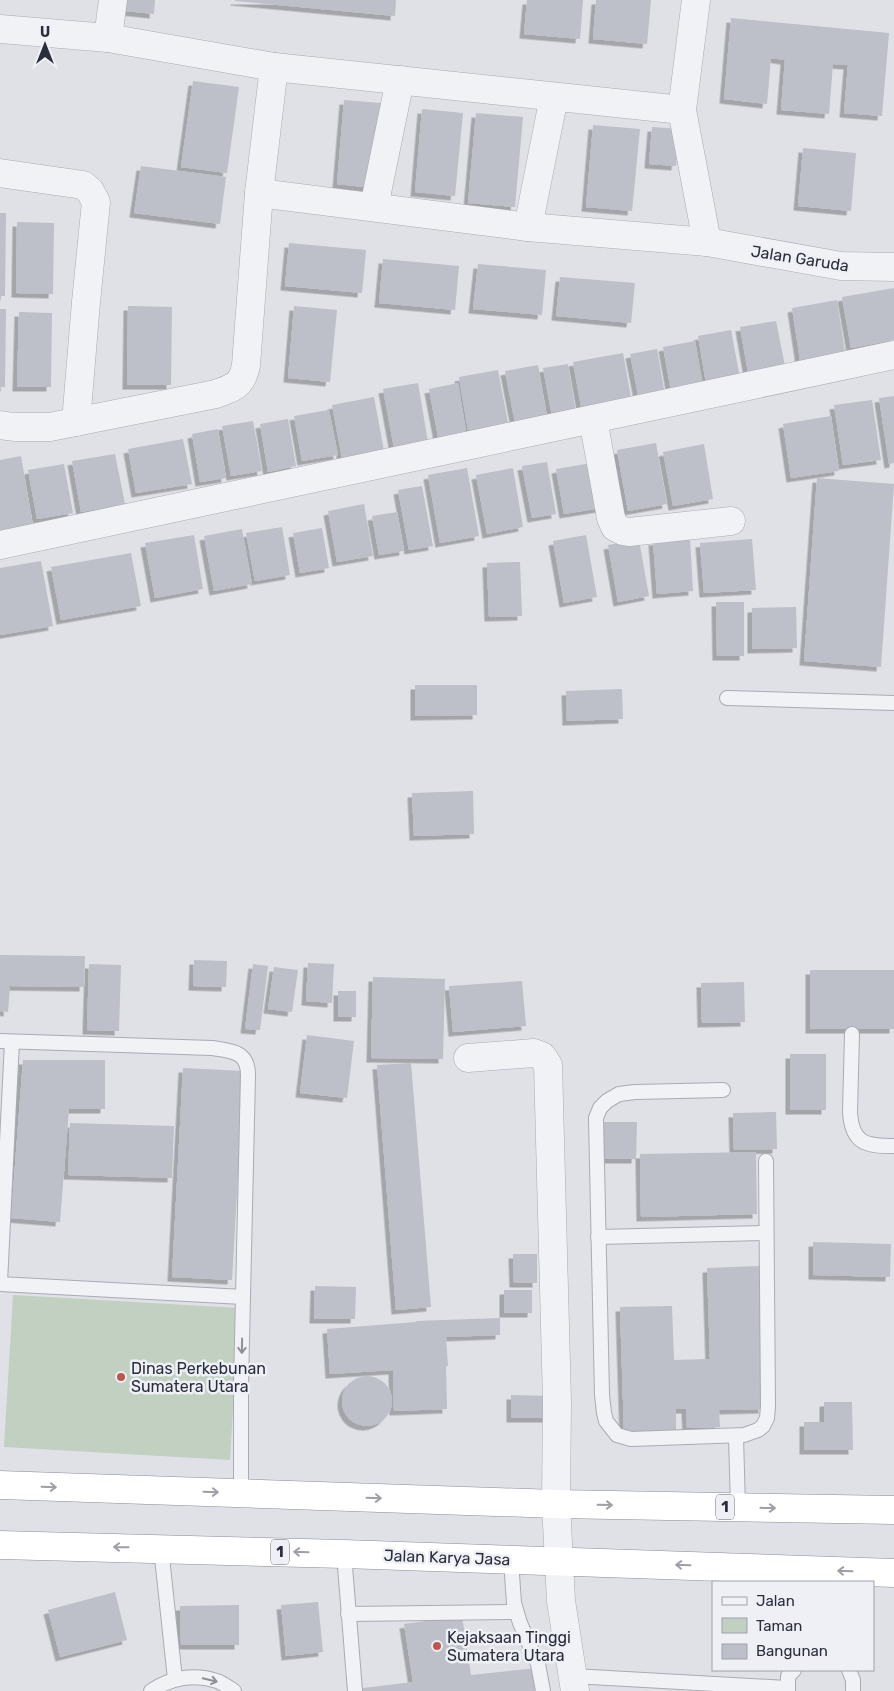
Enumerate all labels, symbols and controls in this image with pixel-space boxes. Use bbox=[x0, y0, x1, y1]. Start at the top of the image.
north arrow bbox=[20, 20, 70, 70]
text: U bbox=[40, 24, 50, 41]
street label: Jalan Garuda bbox=[750, 241, 850, 276]
one-way arrow bbox=[237, 1337, 247, 1353]
place label: Dinas Perkebunan Sumatera Utara bbox=[131, 1359, 266, 1396]
marker: Dinas Perkebunan Sumatera Utara bbox=[115, 1371, 127, 1383]
one-way arrow bbox=[40, 1482, 56, 1492]
one-way arrow bbox=[203, 1488, 219, 1497]
one-way arrow bbox=[365, 1493, 381, 1502]
road number: 1 bbox=[716, 1494, 734, 1520]
one-way arrow bbox=[596, 1500, 613, 1510]
one-way arrow bbox=[759, 1503, 775, 1513]
road number: 1 bbox=[271, 1540, 289, 1564]
one-way arrow bbox=[114, 1543, 130, 1552]
street label: Jalan Karya Jasa bbox=[383, 1546, 511, 1569]
one-way arrow bbox=[294, 1548, 310, 1557]
one-way arrow bbox=[675, 1561, 691, 1570]
one-way arrow bbox=[838, 1566, 854, 1576]
legend bbox=[712, 1581, 874, 1671]
text: Jalan bbox=[756, 1592, 795, 1610]
text: Taman bbox=[756, 1617, 802, 1635]
place label: Kejaksaan Tinggi Sumatera Utara bbox=[447, 1628, 571, 1665]
marker: Kejaksaan Tinggi Sumatera Utara bbox=[431, 1640, 443, 1652]
text: Bangunan bbox=[756, 1642, 828, 1660]
one-way arrow bbox=[201, 1676, 217, 1685]

